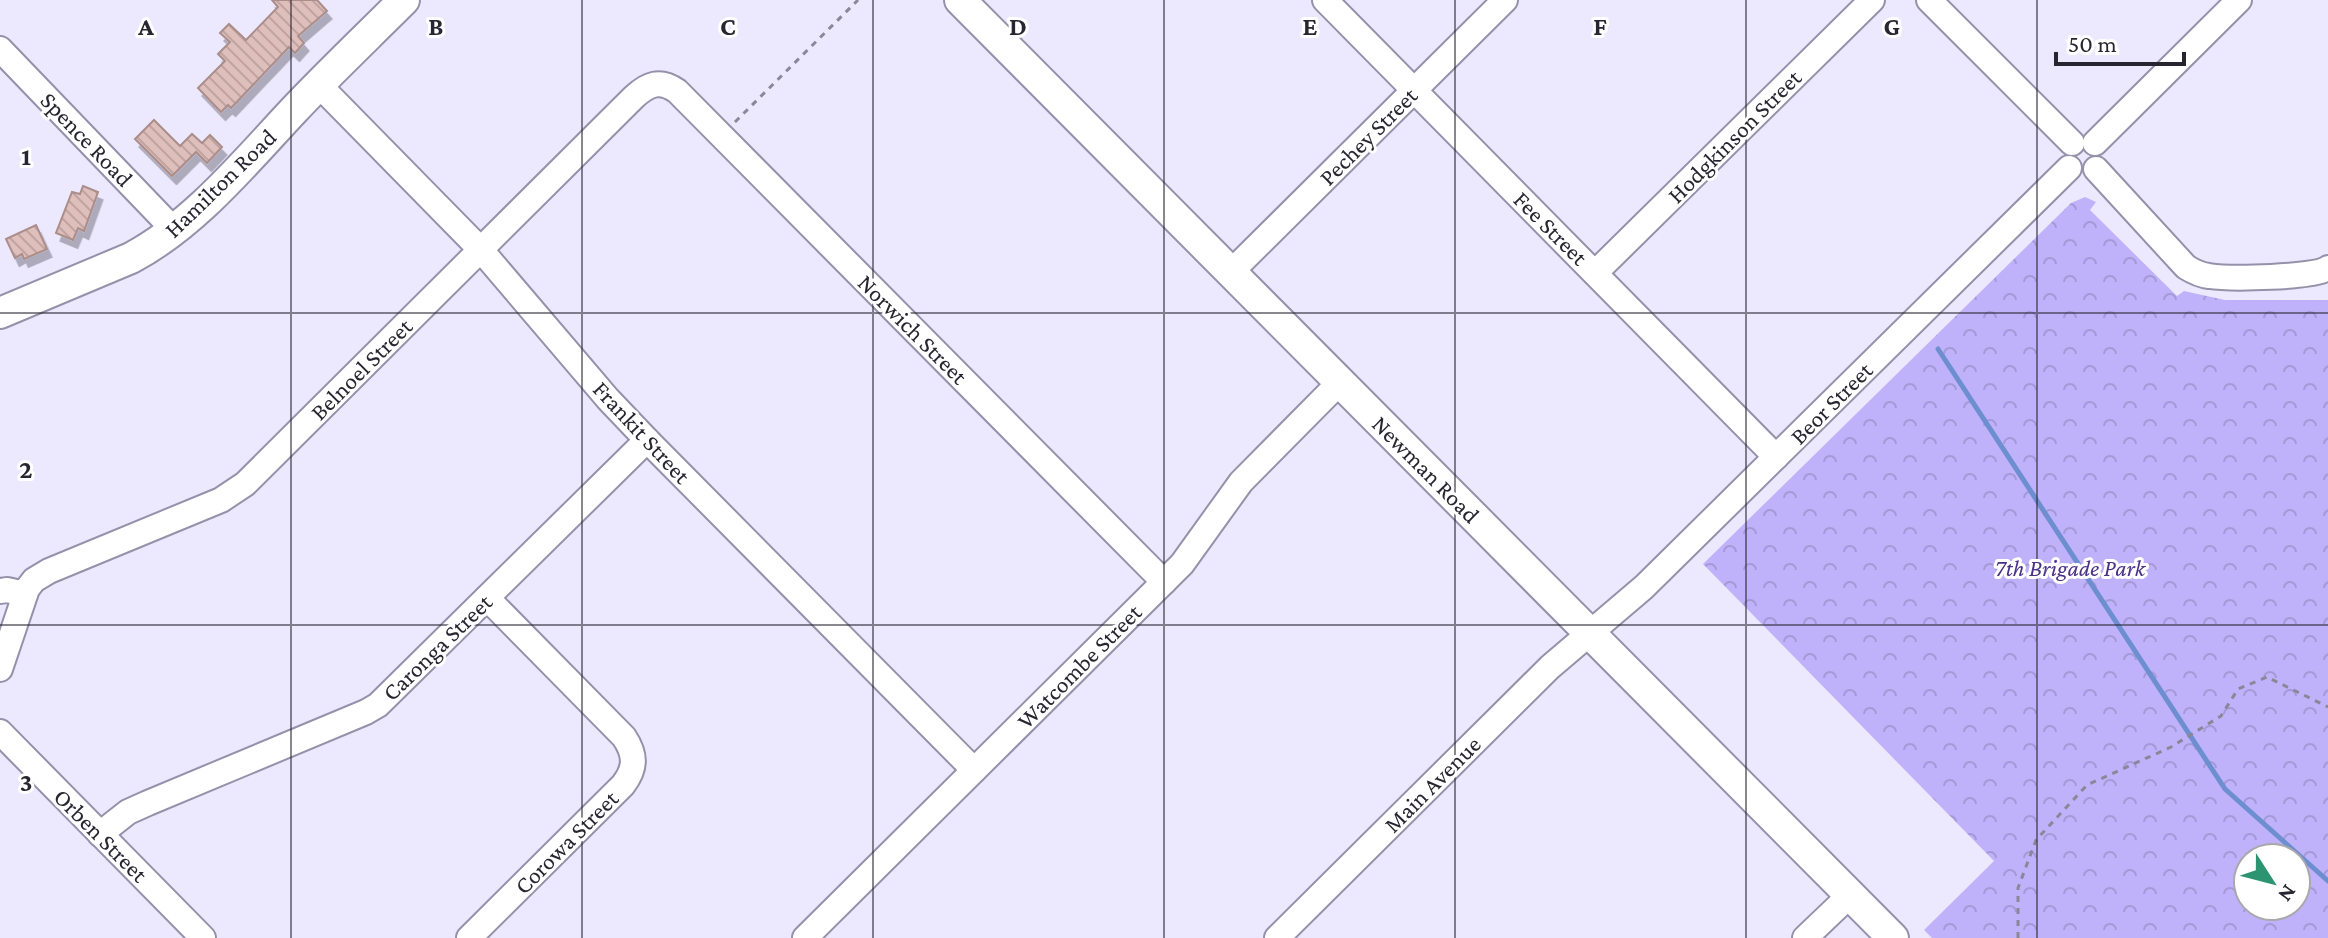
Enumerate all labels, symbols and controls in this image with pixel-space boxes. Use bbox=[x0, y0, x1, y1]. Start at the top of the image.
text: A bbox=[137, 12, 154, 41]
text: B bbox=[428, 12, 444, 41]
text: C bbox=[720, 12, 736, 41]
text: D bbox=[1009, 12, 1027, 41]
text: E bbox=[1303, 12, 1318, 41]
text: F bbox=[1593, 12, 1607, 41]
text: G bbox=[1884, 12, 1900, 41]
scale bar bbox=[2056, 16, 2184, 66]
text: 50 m bbox=[2068, 30, 2117, 57]
street label: Hodgkinson Street bbox=[1662, 63, 1807, 208]
street label: Pechey Street bbox=[1313, 81, 1423, 191]
street label: Spence Road bbox=[35, 86, 139, 192]
street label: Hamilton Road bbox=[159, 123, 282, 243]
text: 1 bbox=[21, 142, 31, 171]
street label: Fee Street bbox=[1509, 186, 1594, 271]
street label: Norwich Street bbox=[853, 269, 974, 390]
street label: Belnoel Street bbox=[305, 312, 418, 425]
street label: Beor Street bbox=[1784, 356, 1878, 450]
street label: Frankit Street bbox=[588, 375, 697, 490]
street label: Newman Road bbox=[1367, 410, 1485, 528]
text: 2 bbox=[19, 455, 33, 484]
park label: 7th Brigade Park bbox=[1995, 554, 2147, 581]
street label: Caronga Street bbox=[377, 587, 498, 706]
street label: Watcombe Street bbox=[1011, 598, 1147, 734]
street label: Main Avenue bbox=[1378, 730, 1486, 838]
text: 3 bbox=[20, 768, 32, 797]
street label: Orben Street bbox=[49, 783, 154, 888]
street label: Corowa Street bbox=[509, 784, 624, 899]
north arrow bbox=[2232, 842, 2312, 922]
text: N bbox=[2273, 880, 2302, 907]

